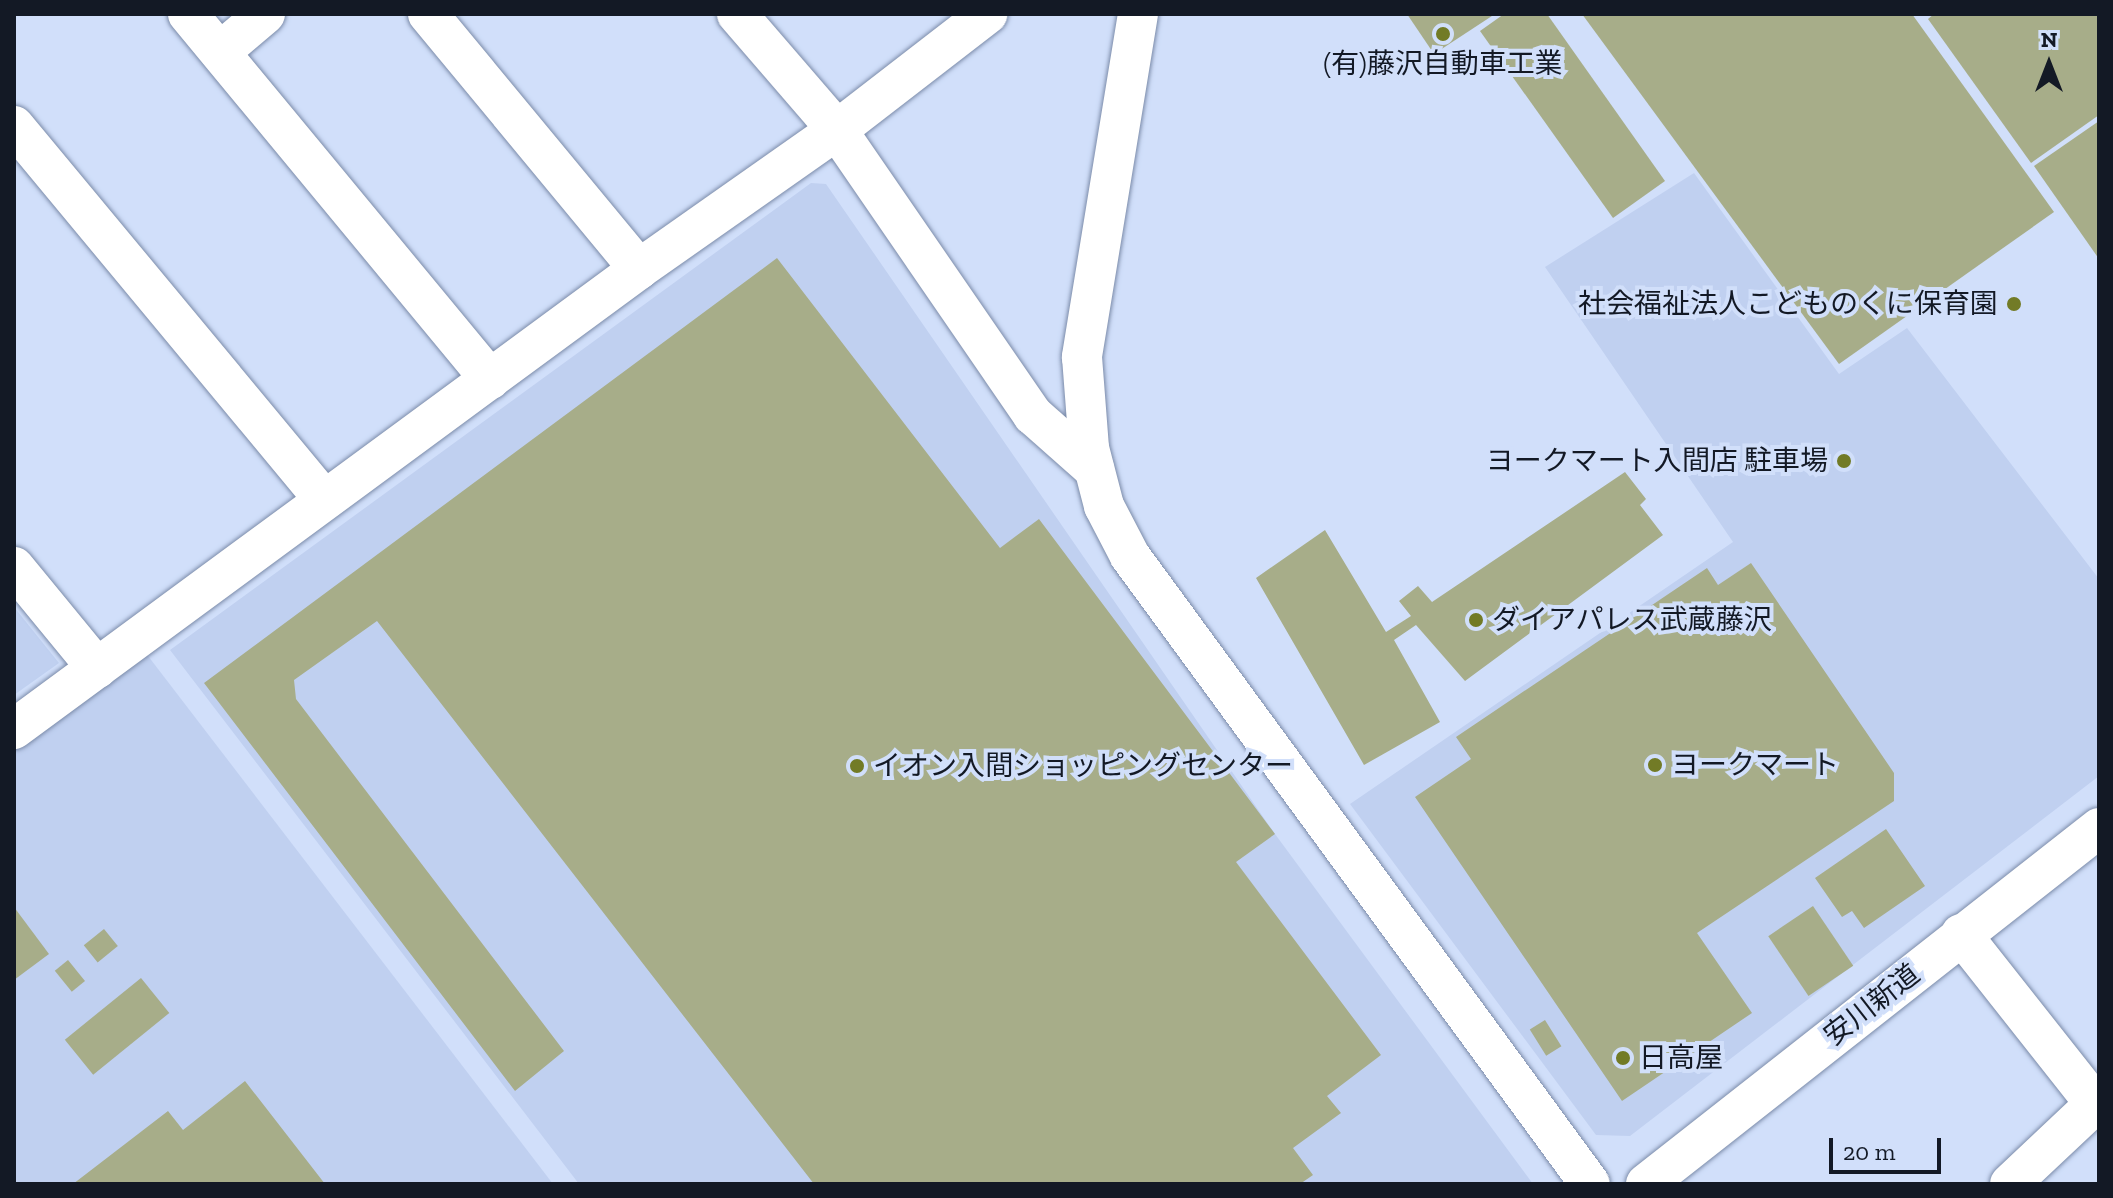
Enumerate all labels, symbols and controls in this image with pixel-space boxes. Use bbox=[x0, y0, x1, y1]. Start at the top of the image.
north arrow bbox=[2009, 24, 2089, 104]
marker: (有)藤沢自動車工業 bbox=[1434, 25, 1452, 43]
text: N bbox=[2041, 26, 2057, 53]
place label: (有)藤沢自動車工業 bbox=[1323, 47, 1563, 81]
place label: 社会福祉法人こどものくに保育園 bbox=[1578, 287, 1998, 321]
marker: 社会福祉法人こどものくに保育園 bbox=[2005, 295, 2023, 313]
place label: ヨークマート入間店 駐車場 bbox=[1486, 444, 1828, 478]
marker: ヨークマート入間店 駐車場 bbox=[1835, 452, 1853, 470]
place label: ダイアパレス武蔵藤沢 bbox=[1492, 603, 1772, 637]
marker: ダイアパレス武蔵藤沢 bbox=[1467, 611, 1485, 629]
place label: ヨークマート bbox=[1671, 748, 1839, 782]
place label: イオン入間ショッピングセンター bbox=[873, 749, 1293, 783]
marker: ヨークマート bbox=[1646, 756, 1664, 774]
marker: イオン入間ショッピングセンター bbox=[848, 757, 866, 775]
street label: 安川新道 bbox=[1818, 957, 1926, 1053]
place label: 日高屋 bbox=[1639, 1041, 1723, 1075]
marker: 日高屋 bbox=[1614, 1049, 1632, 1067]
scale bar bbox=[1833, 1122, 1945, 1172]
text: 20 m bbox=[1843, 1137, 1895, 1166]

